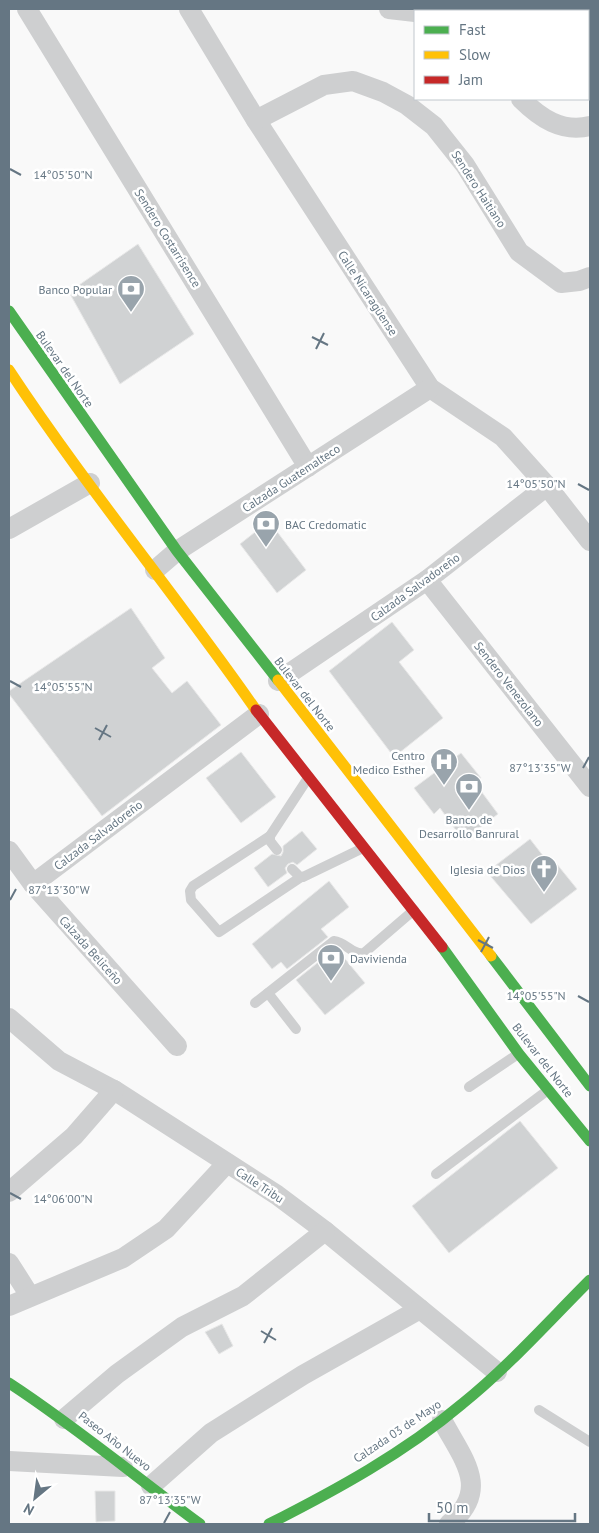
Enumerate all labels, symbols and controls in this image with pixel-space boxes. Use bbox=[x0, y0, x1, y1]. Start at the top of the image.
legend bbox=[414, 10, 589, 100]
text: Fast bbox=[459, 20, 486, 39]
text: Slow bbox=[459, 45, 490, 64]
text: Jam bbox=[458, 70, 483, 89]
street label: Sendero Haitiano bbox=[449, 148, 509, 230]
text: 14°05'50"N bbox=[33, 167, 93, 182]
street label: Sendero Costarrisence bbox=[132, 186, 204, 290]
street label: Calle Nicaragüense bbox=[335, 248, 401, 338]
bank icon: Banco Popular bbox=[116, 274, 146, 313]
place label: Banco Popular bbox=[38, 282, 112, 297]
street label: Bulevar del Norte bbox=[33, 328, 97, 410]
street label: Calzada Guatemalteco bbox=[239, 441, 343, 515]
text: 14°05'50"N bbox=[506, 476, 566, 491]
bank icon: BAC Credomatic bbox=[251, 509, 281, 548]
place label: BAC Credomatic bbox=[285, 517, 367, 532]
street label: Calzada Salvadoreño bbox=[367, 550, 463, 624]
street label: Sendero Venezolano bbox=[471, 639, 547, 729]
street label: Bulevar del Norte bbox=[271, 654, 339, 734]
text: 14°05'55"N bbox=[33, 679, 93, 694]
hospital icon: Centro Medico Esther bbox=[429, 747, 459, 786]
place label: Centro Medico Esther bbox=[353, 748, 425, 777]
text: 87°13'35"W bbox=[509, 760, 571, 775]
bank icon: Banco de Desarrollo Banrural bbox=[454, 772, 484, 811]
street label: Calzada Salvadoreño bbox=[51, 797, 145, 873]
place label: Banco de Desarrollo Banrural bbox=[419, 812, 519, 841]
church icon: Iglesia de Dios bbox=[529, 854, 559, 893]
place label: Iglesia de Dios bbox=[450, 862, 525, 877]
text: 87°13'30"W bbox=[28, 882, 90, 897]
street label: Calzada Beliceño bbox=[56, 913, 126, 987]
bank icon: Davivienda bbox=[316, 943, 346, 982]
place label: Davivienda bbox=[350, 951, 407, 966]
text: 14°05'55"N bbox=[506, 988, 566, 1003]
street label: Bulevar del Norte bbox=[509, 1020, 577, 1100]
street label: Calle Tribu bbox=[233, 1164, 287, 1206]
text: 14°06'00"N bbox=[33, 1191, 93, 1206]
street label: Calzada 03 de Mayo bbox=[350, 1396, 444, 1466]
street label: Paseo Año Nuevo bbox=[76, 1408, 154, 1474]
north arrow bbox=[10, 1473, 60, 1523]
scale bar bbox=[429, 1490, 575, 1522]
text: 87°13'35"W bbox=[139, 1492, 201, 1507]
text: 50 m bbox=[436, 1498, 469, 1517]
text: N bbox=[20, 1499, 37, 1519]

